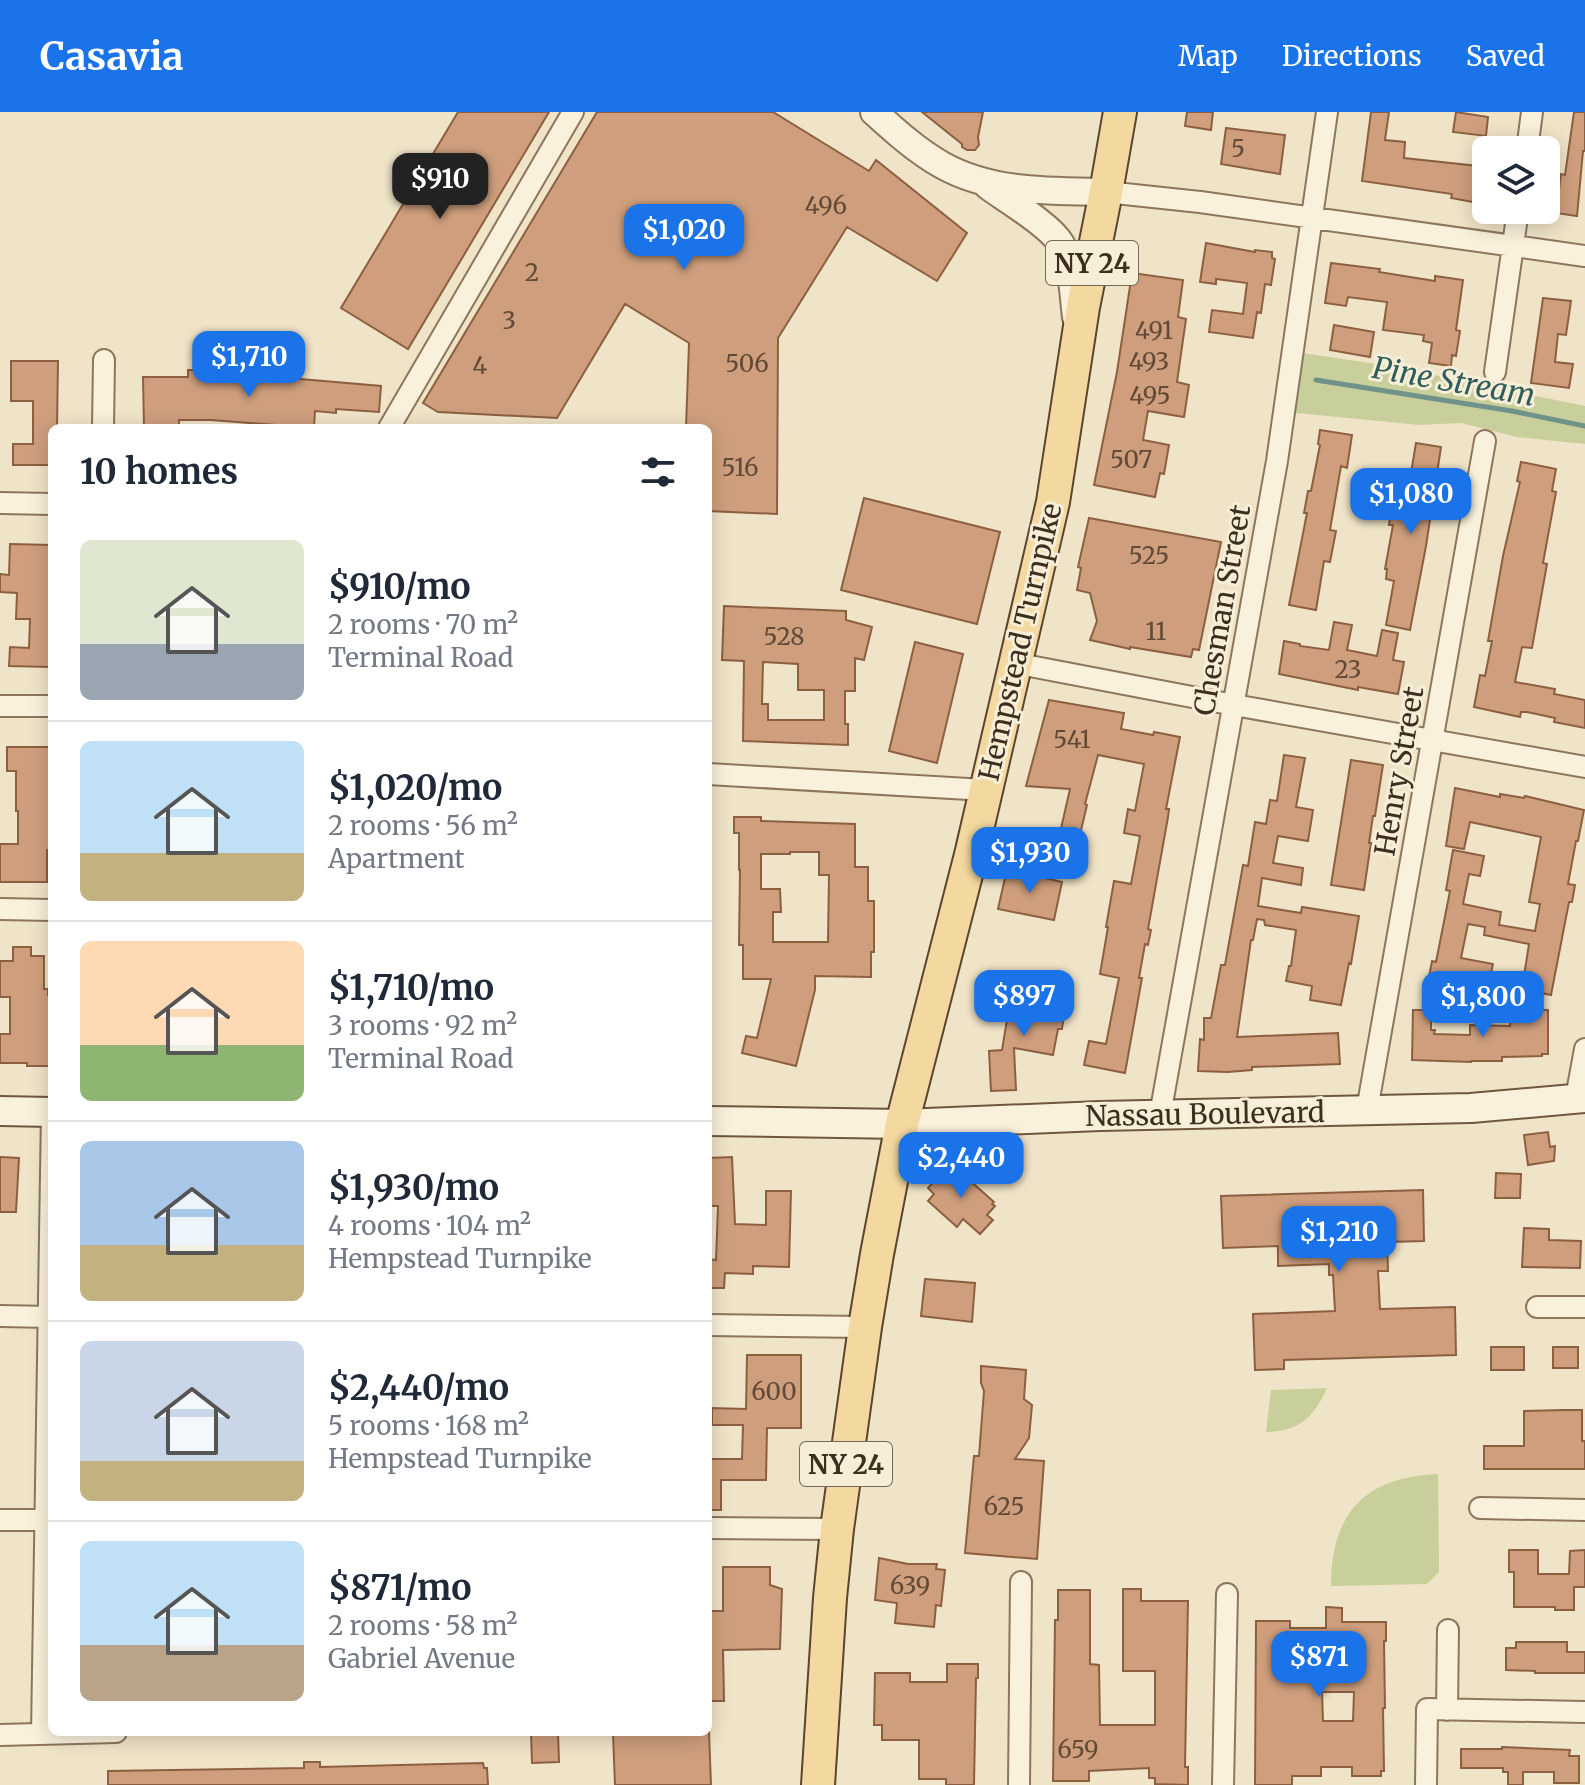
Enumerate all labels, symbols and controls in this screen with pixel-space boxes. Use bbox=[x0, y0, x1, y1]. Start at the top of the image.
text: Casavia bbox=[40, 33, 184, 80]
text: Map bbox=[1178, 38, 1238, 74]
text: Directions bbox=[1282, 38, 1422, 74]
text: Saved bbox=[1466, 38, 1545, 74]
house number: 5 bbox=[1231, 133, 1245, 164]
map controls bbox=[1472, 136, 1560, 224]
button: layers bbox=[1472, 136, 1560, 224]
pin: $910 bbox=[393, 153, 487, 221]
text: $910 bbox=[410, 162, 470, 195]
house number: 496 bbox=[805, 190, 847, 221]
pin: $1,020 bbox=[619, 204, 749, 272]
text: $1,020 bbox=[642, 213, 726, 246]
road number: NY 24 bbox=[1046, 241, 1138, 285]
house number: 2 bbox=[525, 257, 539, 288]
house number: 3 bbox=[502, 305, 516, 336]
house number: 491 bbox=[1135, 315, 1173, 346]
pin: $1,710 bbox=[184, 331, 314, 399]
text: $1,710 bbox=[210, 340, 288, 373]
house number: 493 bbox=[1129, 346, 1169, 377]
house number: 506 bbox=[725, 348, 769, 379]
water label: Pine Stream bbox=[1370, 348, 1538, 414]
house number: 4 bbox=[473, 350, 488, 381]
house number: 495 bbox=[1129, 380, 1171, 411]
house number: 507 bbox=[1110, 444, 1152, 475]
icon: filters bbox=[636, 450, 680, 494]
text: 10 homes bbox=[80, 451, 238, 493]
house number: 516 bbox=[721, 452, 759, 483]
pin: $1,080 bbox=[1346, 468, 1476, 536]
text: $1,080 bbox=[1368, 477, 1454, 510]
street label: Hempstead Turnpike bbox=[971, 500, 1069, 784]
street label: Chesman Street bbox=[1186, 502, 1258, 718]
house number: 525 bbox=[1129, 540, 1169, 571]
text: $910/mo bbox=[328, 566, 471, 608]
icon: home bbox=[144, 572, 240, 668]
text: 2 rooms · 70 m² bbox=[328, 608, 518, 641]
house number: 11 bbox=[1146, 616, 1167, 647]
house number: 528 bbox=[763, 621, 805, 652]
text: Terminal Road bbox=[328, 641, 513, 674]
house number: 23 bbox=[1334, 654, 1362, 685]
street label: Henry Street bbox=[1366, 684, 1432, 858]
house number: 541 bbox=[1053, 724, 1091, 755]
text: $1,020/mo bbox=[328, 767, 502, 809]
icon: home bbox=[144, 773, 240, 869]
text: 2 rooms · 56 m² bbox=[328, 809, 518, 842]
pin: $1,930 bbox=[965, 827, 1095, 895]
text: $1,930 bbox=[989, 836, 1071, 869]
text: Apartment bbox=[328, 842, 465, 875]
text: $1,710/mo bbox=[328, 967, 494, 1009]
pin: $897 bbox=[977, 970, 1071, 1038]
pin: $1,800 bbox=[1418, 971, 1548, 1039]
icon: home bbox=[144, 973, 240, 1069]
text: $897 bbox=[992, 979, 1056, 1012]
text: $1,800 bbox=[1440, 980, 1526, 1013]
text: 3 rooms · 92 m² bbox=[328, 1009, 517, 1042]
text: Terminal Road bbox=[328, 1042, 513, 1075]
street label: Nassau Boulevard bbox=[1085, 1094, 1325, 1134]
pin: $2,440 bbox=[896, 1132, 1026, 1200]
text: $2,440 bbox=[917, 1141, 1005, 1174]
text: $1,930/mo bbox=[328, 1167, 499, 1209]
icon: home bbox=[144, 1173, 240, 1269]
pin: $1,210 bbox=[1274, 1206, 1404, 1274]
text: 4 rooms · 104 m² bbox=[328, 1209, 531, 1242]
text: $1,210 bbox=[1299, 1215, 1379, 1248]
text: Hempstead Turnpike bbox=[328, 1242, 592, 1275]
text: $2,440/mo bbox=[328, 1367, 509, 1409]
icon: home bbox=[144, 1373, 240, 1469]
house number: 600 bbox=[751, 1376, 797, 1407]
text: 5 rooms · 168 m² bbox=[328, 1409, 529, 1442]
text: Hempstead Turnpike bbox=[328, 1442, 592, 1475]
road number: NY 24 bbox=[800, 1442, 892, 1486]
house number: 625 bbox=[984, 1491, 1024, 1522]
text: $871/mo bbox=[328, 1567, 472, 1609]
house number: 639 bbox=[890, 1570, 930, 1601]
icon: home bbox=[144, 1573, 240, 1669]
text: 2 rooms · 58 m² bbox=[328, 1609, 517, 1642]
pin: $871 bbox=[1272, 1631, 1366, 1699]
text: $871 bbox=[1289, 1640, 1349, 1673]
text: Gabriel Avenue bbox=[328, 1642, 515, 1675]
house number: 659 bbox=[1057, 1734, 1099, 1765]

